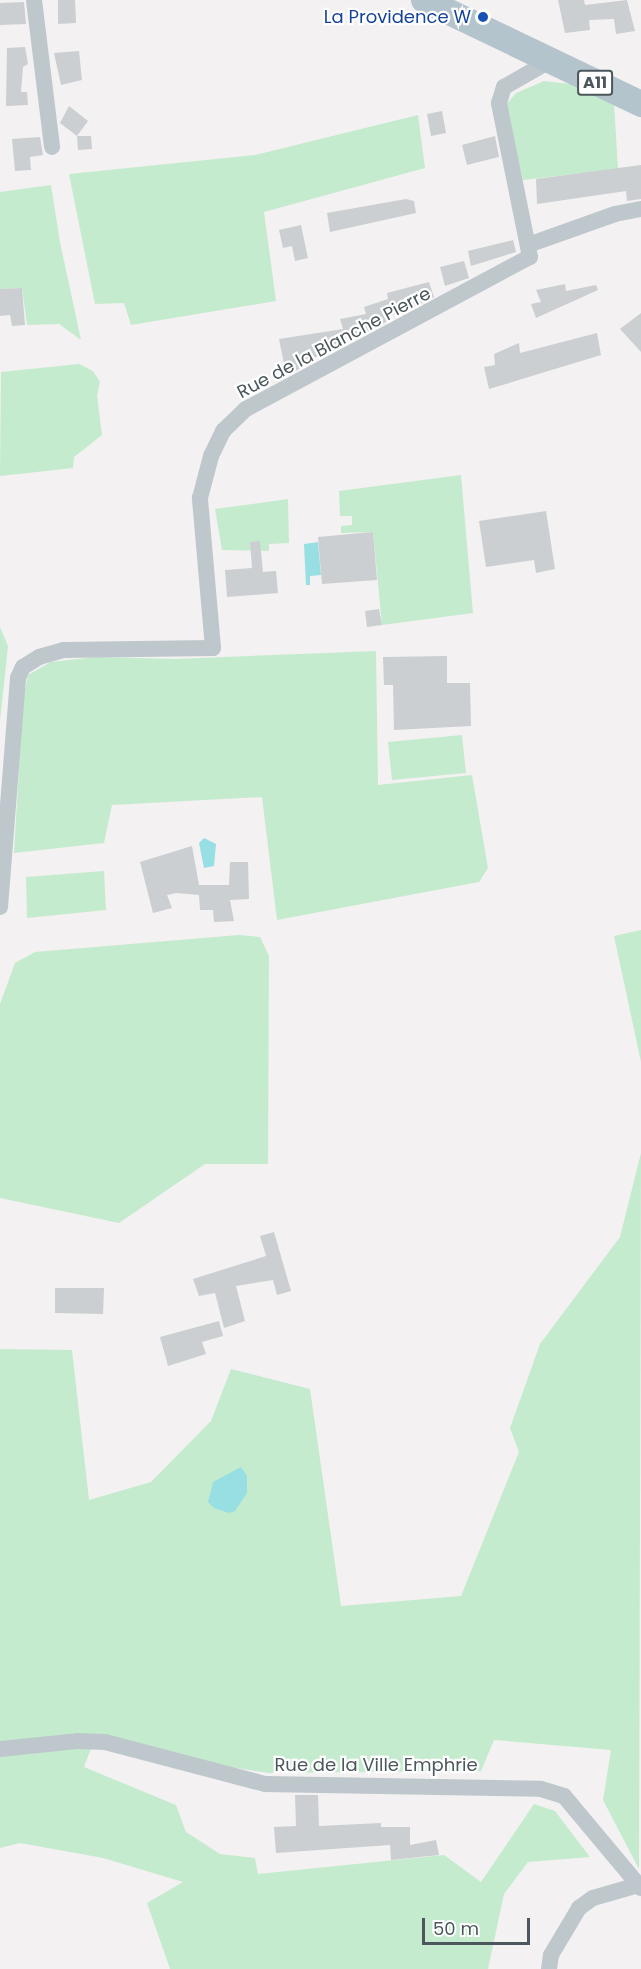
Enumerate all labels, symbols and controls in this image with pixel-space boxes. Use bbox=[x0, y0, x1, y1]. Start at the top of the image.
place label: La Providence W bbox=[324, 6, 471, 28]
marker: La Providence W bbox=[476, 10, 490, 24]
road number: A11 bbox=[577, 70, 613, 96]
street label: Rue de la Blanche Pierre bbox=[234, 283, 434, 403]
street label: Rue de la Ville Emphrie bbox=[274, 1754, 478, 1776]
scale bar bbox=[425, 1906, 533, 1944]
text: 50 m bbox=[433, 1916, 479, 1941]

